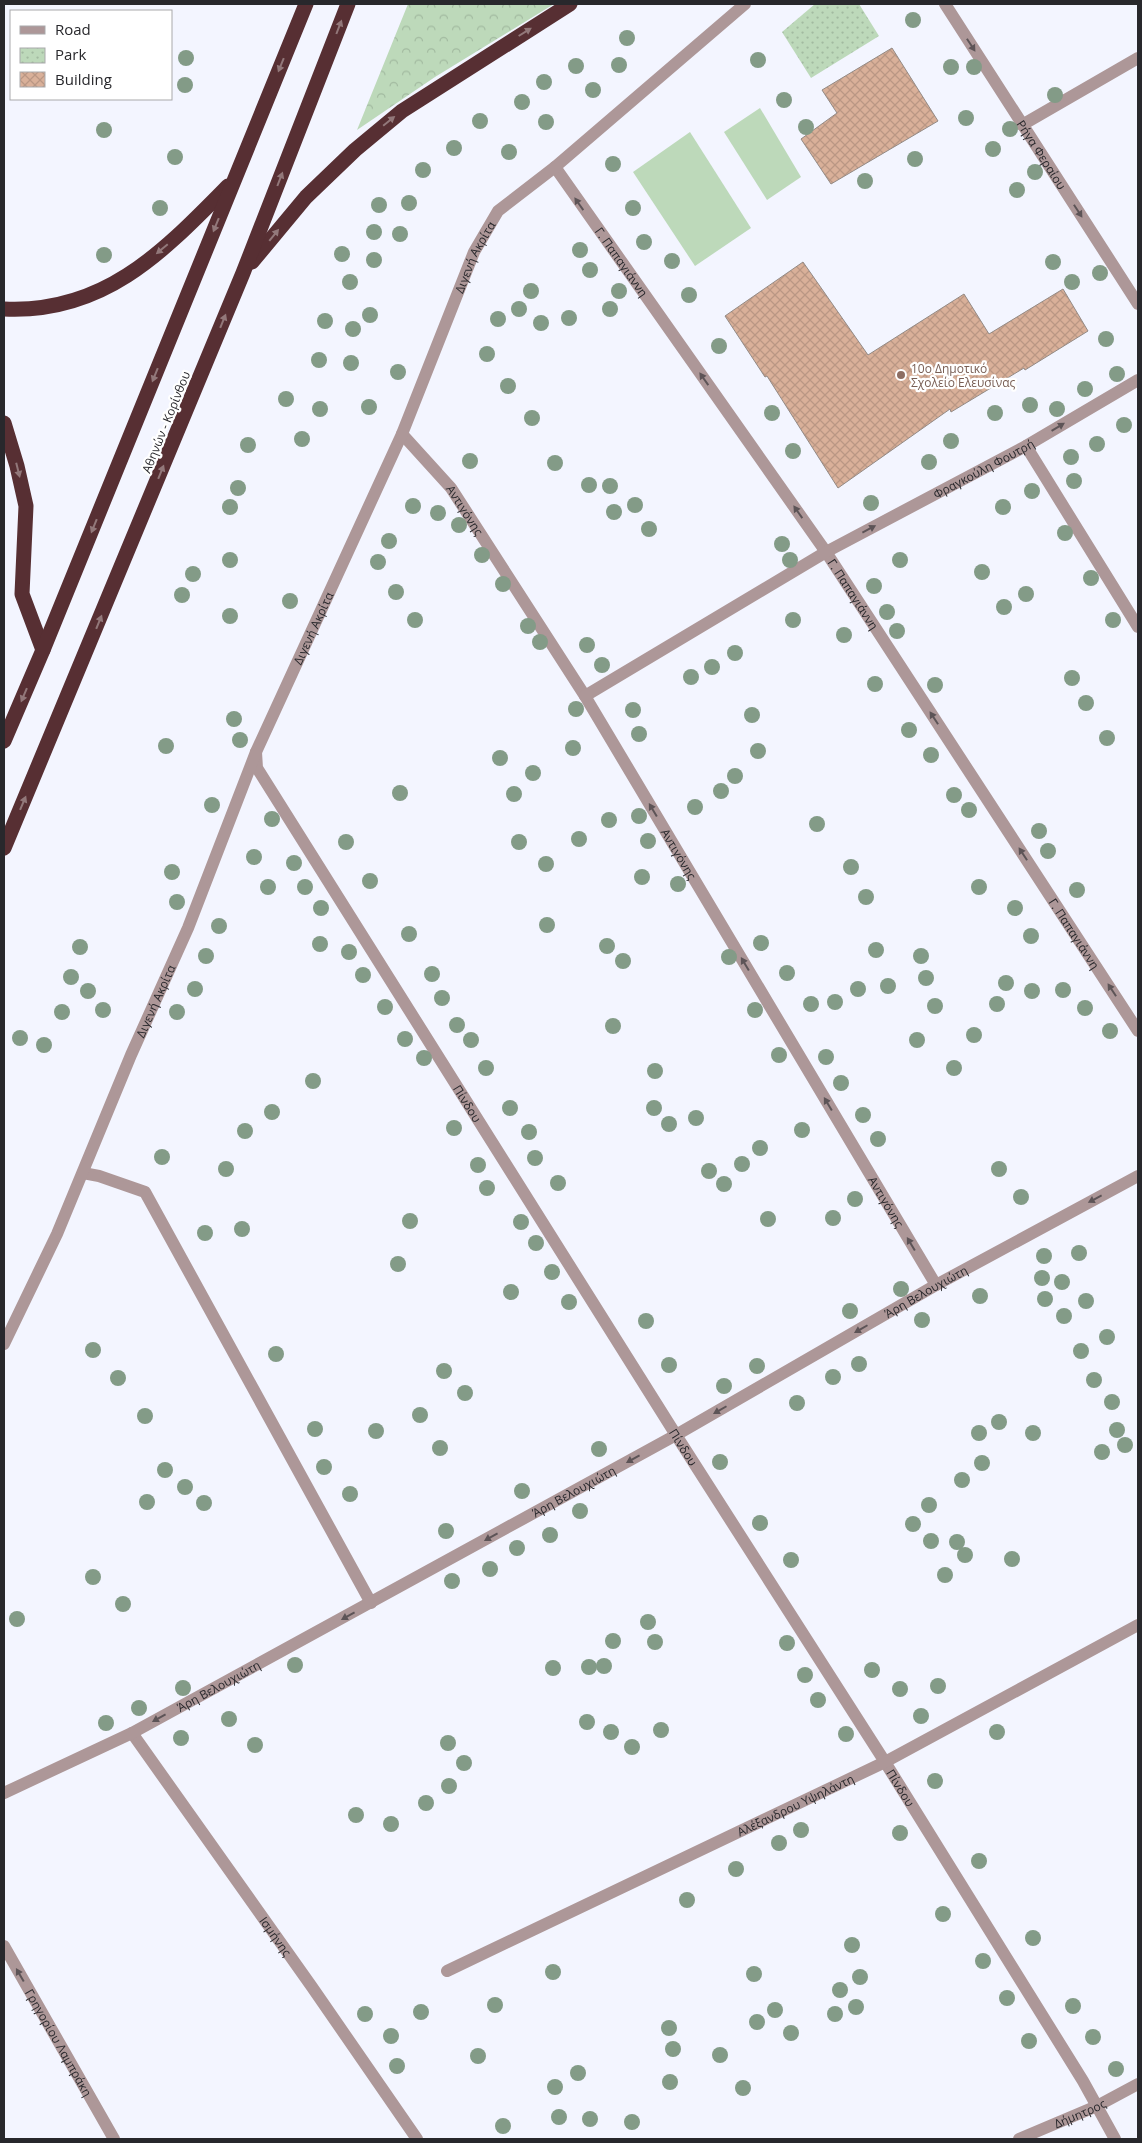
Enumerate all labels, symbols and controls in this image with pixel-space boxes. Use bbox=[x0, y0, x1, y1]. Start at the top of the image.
legend bbox=[10, 10, 172, 100]
text: Road bbox=[55, 19, 91, 39]
one-way arrow bbox=[335, 19, 343, 34]
one-way arrow bbox=[518, 27, 532, 36]
one-way arrow bbox=[966, 38, 976, 51]
text: Park bbox=[55, 44, 86, 64]
one-way arrow bbox=[277, 58, 285, 73]
text: Building bbox=[55, 69, 112, 89]
one-way arrow bbox=[383, 116, 396, 127]
street label: Ρήγα Φεραίου bbox=[1013, 116, 1071, 193]
one-way arrow bbox=[277, 171, 284, 186]
one-way arrow bbox=[574, 197, 584, 211]
one-way arrow bbox=[1073, 204, 1082, 218]
street label: Διγενή Ακρίτα bbox=[450, 217, 499, 295]
one-way arrow bbox=[212, 218, 220, 232]
street label: Γ. Παπαγιάννη bbox=[591, 224, 652, 300]
one-way arrow bbox=[269, 229, 280, 242]
one-way arrow bbox=[155, 244, 168, 255]
one-way arrow bbox=[220, 314, 228, 328]
place label: 10ο Δημοτικό Σχολείο Ελευσίνας bbox=[911, 360, 1015, 391]
one-way arrow bbox=[151, 368, 159, 383]
street label: Αθηνών - Κορίνθου bbox=[138, 369, 194, 475]
marker: 10ο Δημοτικό Σχολείο Ελευσίνας bbox=[895, 369, 907, 381]
one-way arrow bbox=[699, 372, 709, 386]
one-way arrow bbox=[1052, 423, 1065, 432]
street label: Φραγκούλη Φουτρή bbox=[930, 435, 1037, 502]
one-way arrow bbox=[14, 463, 22, 478]
one-way arrow bbox=[158, 464, 166, 479]
street label: Αντιγόνης bbox=[443, 481, 488, 539]
one-way arrow bbox=[793, 505, 803, 518]
one-way arrow bbox=[89, 518, 97, 533]
one-way arrow bbox=[862, 525, 876, 533]
street label: Γ. Παπαγιάννη bbox=[824, 555, 883, 633]
street label: Διγενή Ακρίτα bbox=[289, 588, 337, 667]
one-way arrow bbox=[96, 615, 104, 629]
one-way arrow bbox=[19, 688, 27, 702]
one-way arrow bbox=[929, 711, 939, 725]
one-way arrow bbox=[19, 796, 27, 810]
one-way arrow bbox=[648, 803, 657, 816]
street label: Αντιγόνης bbox=[657, 825, 701, 883]
one-way arrow bbox=[1018, 848, 1028, 861]
street label: Γ. Παπαγιάννη bbox=[1045, 895, 1104, 972]
one-way arrow bbox=[740, 958, 749, 971]
street label: Διγενή Ακρίτα bbox=[131, 961, 179, 1040]
one-way arrow bbox=[1107, 984, 1116, 997]
street label: Πίνδου bbox=[450, 1081, 486, 1125]
one-way arrow bbox=[824, 1098, 833, 1111]
street label: Αντιγόνης bbox=[864, 1173, 908, 1231]
one-way arrow bbox=[1089, 1195, 1102, 1204]
one-way arrow bbox=[907, 1237, 916, 1250]
street label: Άρη Βελουχιώτη bbox=[881, 1261, 970, 1321]
one-way arrow bbox=[855, 1324, 868, 1333]
one-way arrow bbox=[714, 1405, 727, 1414]
street label: Πίνδου bbox=[665, 1425, 702, 1469]
one-way arrow bbox=[626, 1455, 640, 1463]
street label: Άρη Βελουχιώτη bbox=[529, 1461, 618, 1521]
one-way arrow bbox=[484, 1533, 497, 1542]
one-way arrow bbox=[342, 1611, 355, 1620]
street label: Άρη Βελουχιώτη bbox=[174, 1656, 263, 1715]
one-way arrow bbox=[153, 1714, 166, 1723]
street label: Πίνδου bbox=[883, 1766, 919, 1810]
street label: Αλέξανδρου Υψηλάντη bbox=[734, 1770, 857, 1840]
street label: Ισμήνης bbox=[256, 1913, 296, 1960]
one-way arrow bbox=[16, 1969, 25, 1982]
street label: Γρηγορίου Λαμπράκη bbox=[22, 1986, 96, 2099]
street label: Δήμητρος bbox=[1051, 2094, 1109, 2132]

